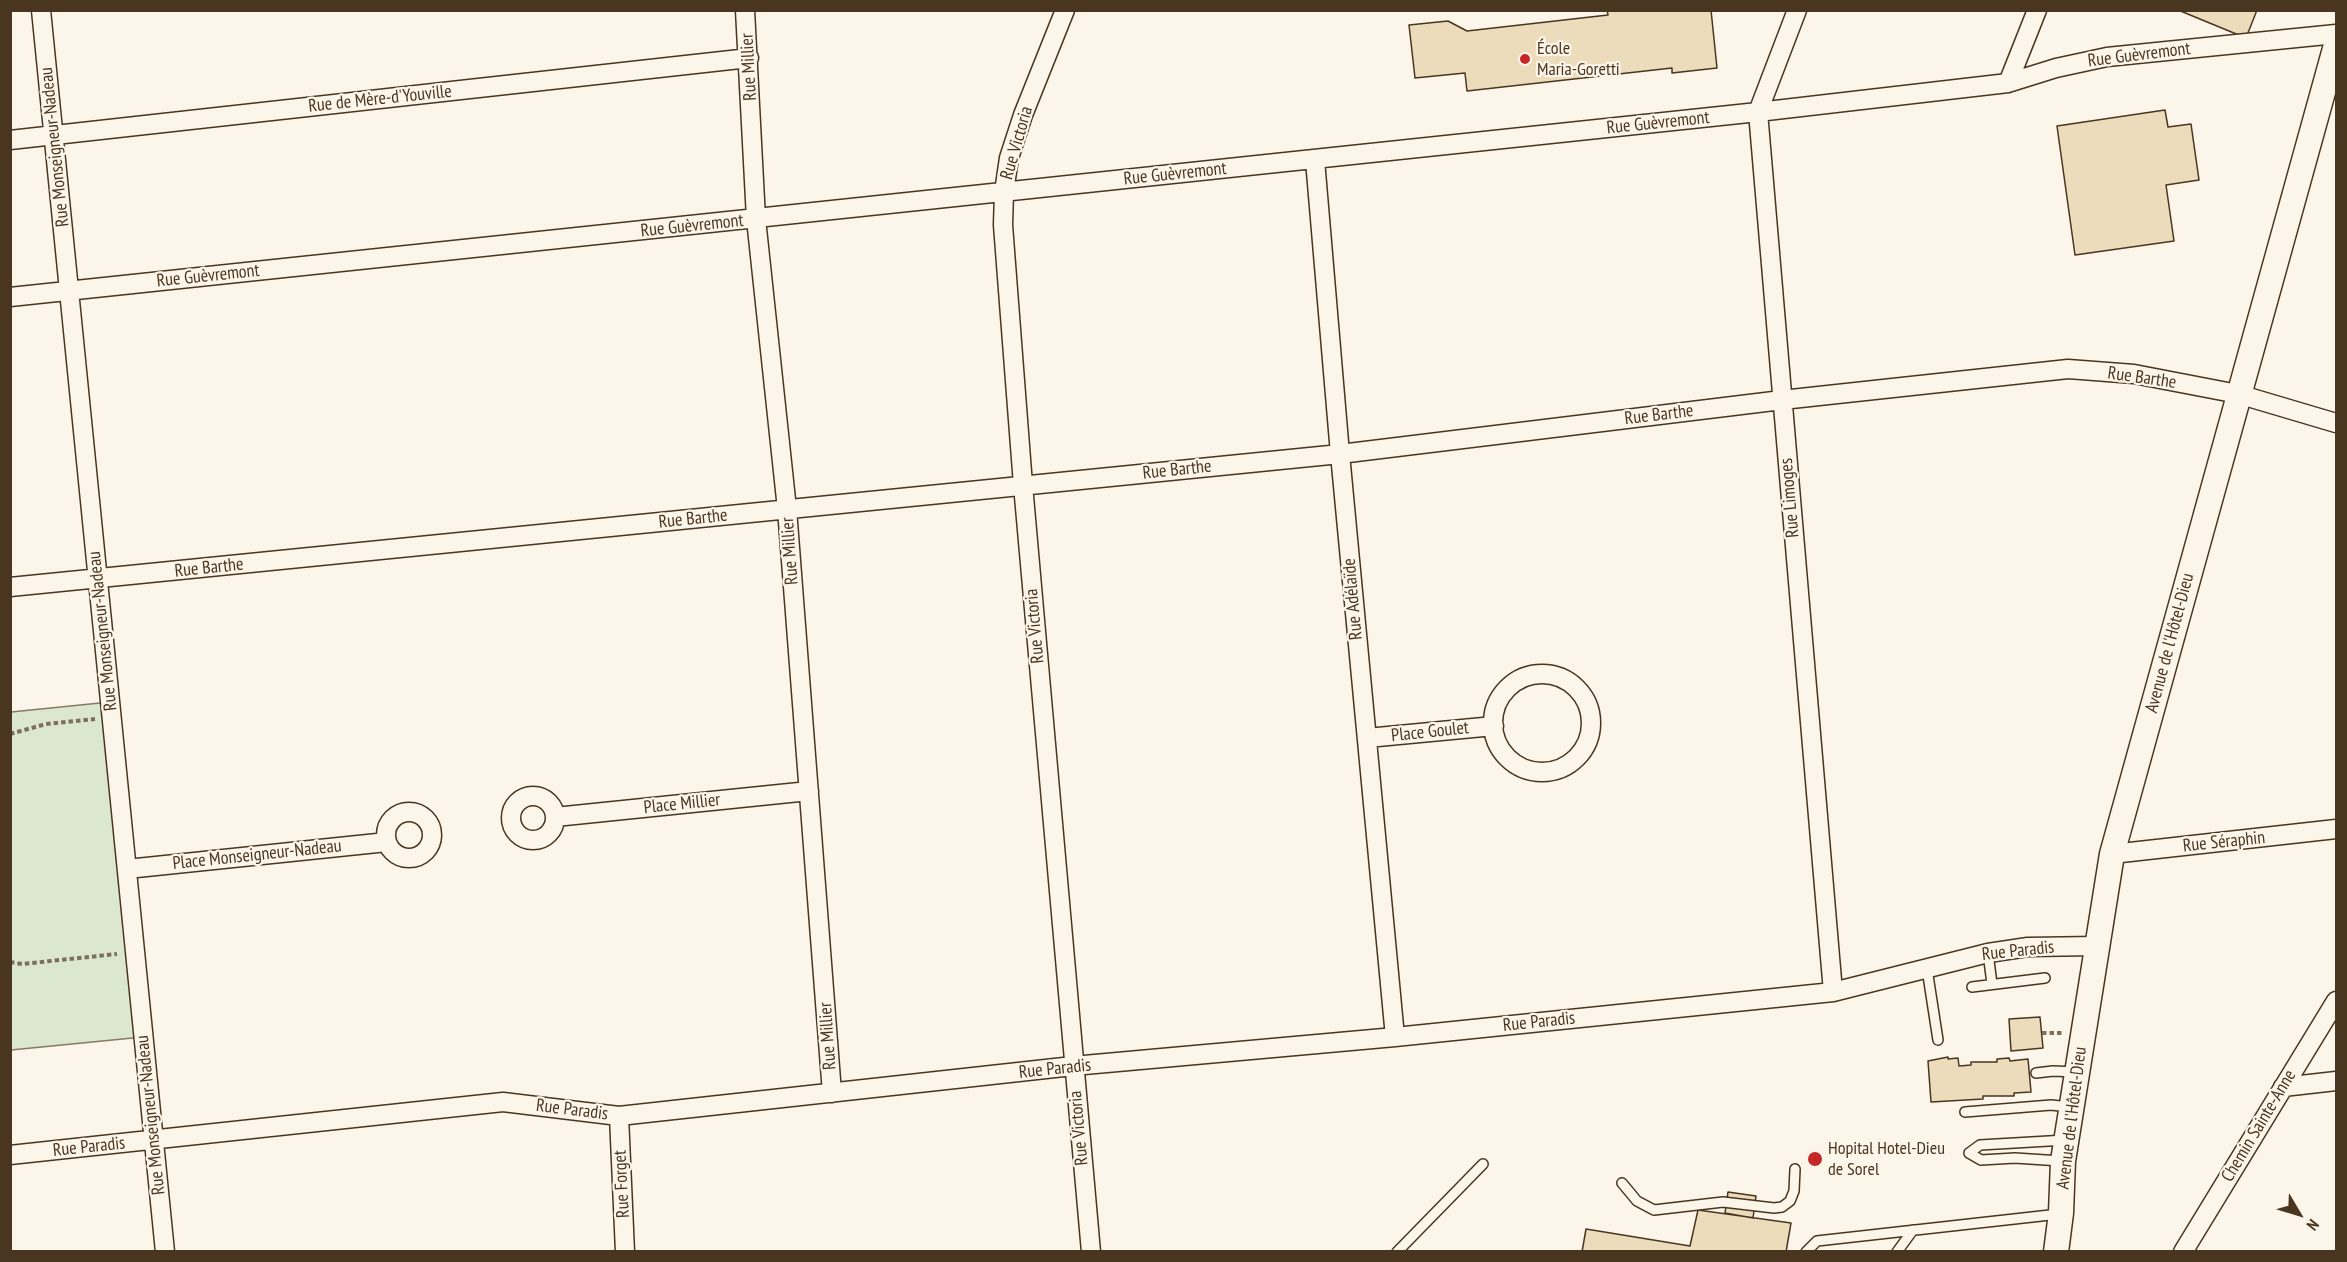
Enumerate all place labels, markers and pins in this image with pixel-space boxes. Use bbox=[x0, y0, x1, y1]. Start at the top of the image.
place label: École Maria-Goretti bbox=[1537, 38, 1620, 80]
marker: École Maria-Goretti bbox=[1518, 52, 1532, 66]
place label: Hopital Hotel-Dieu de Sorel bbox=[1828, 1138, 1945, 1180]
marker: Hopital Hotel-Dieu de Sorel bbox=[1806, 1150, 1824, 1168]

